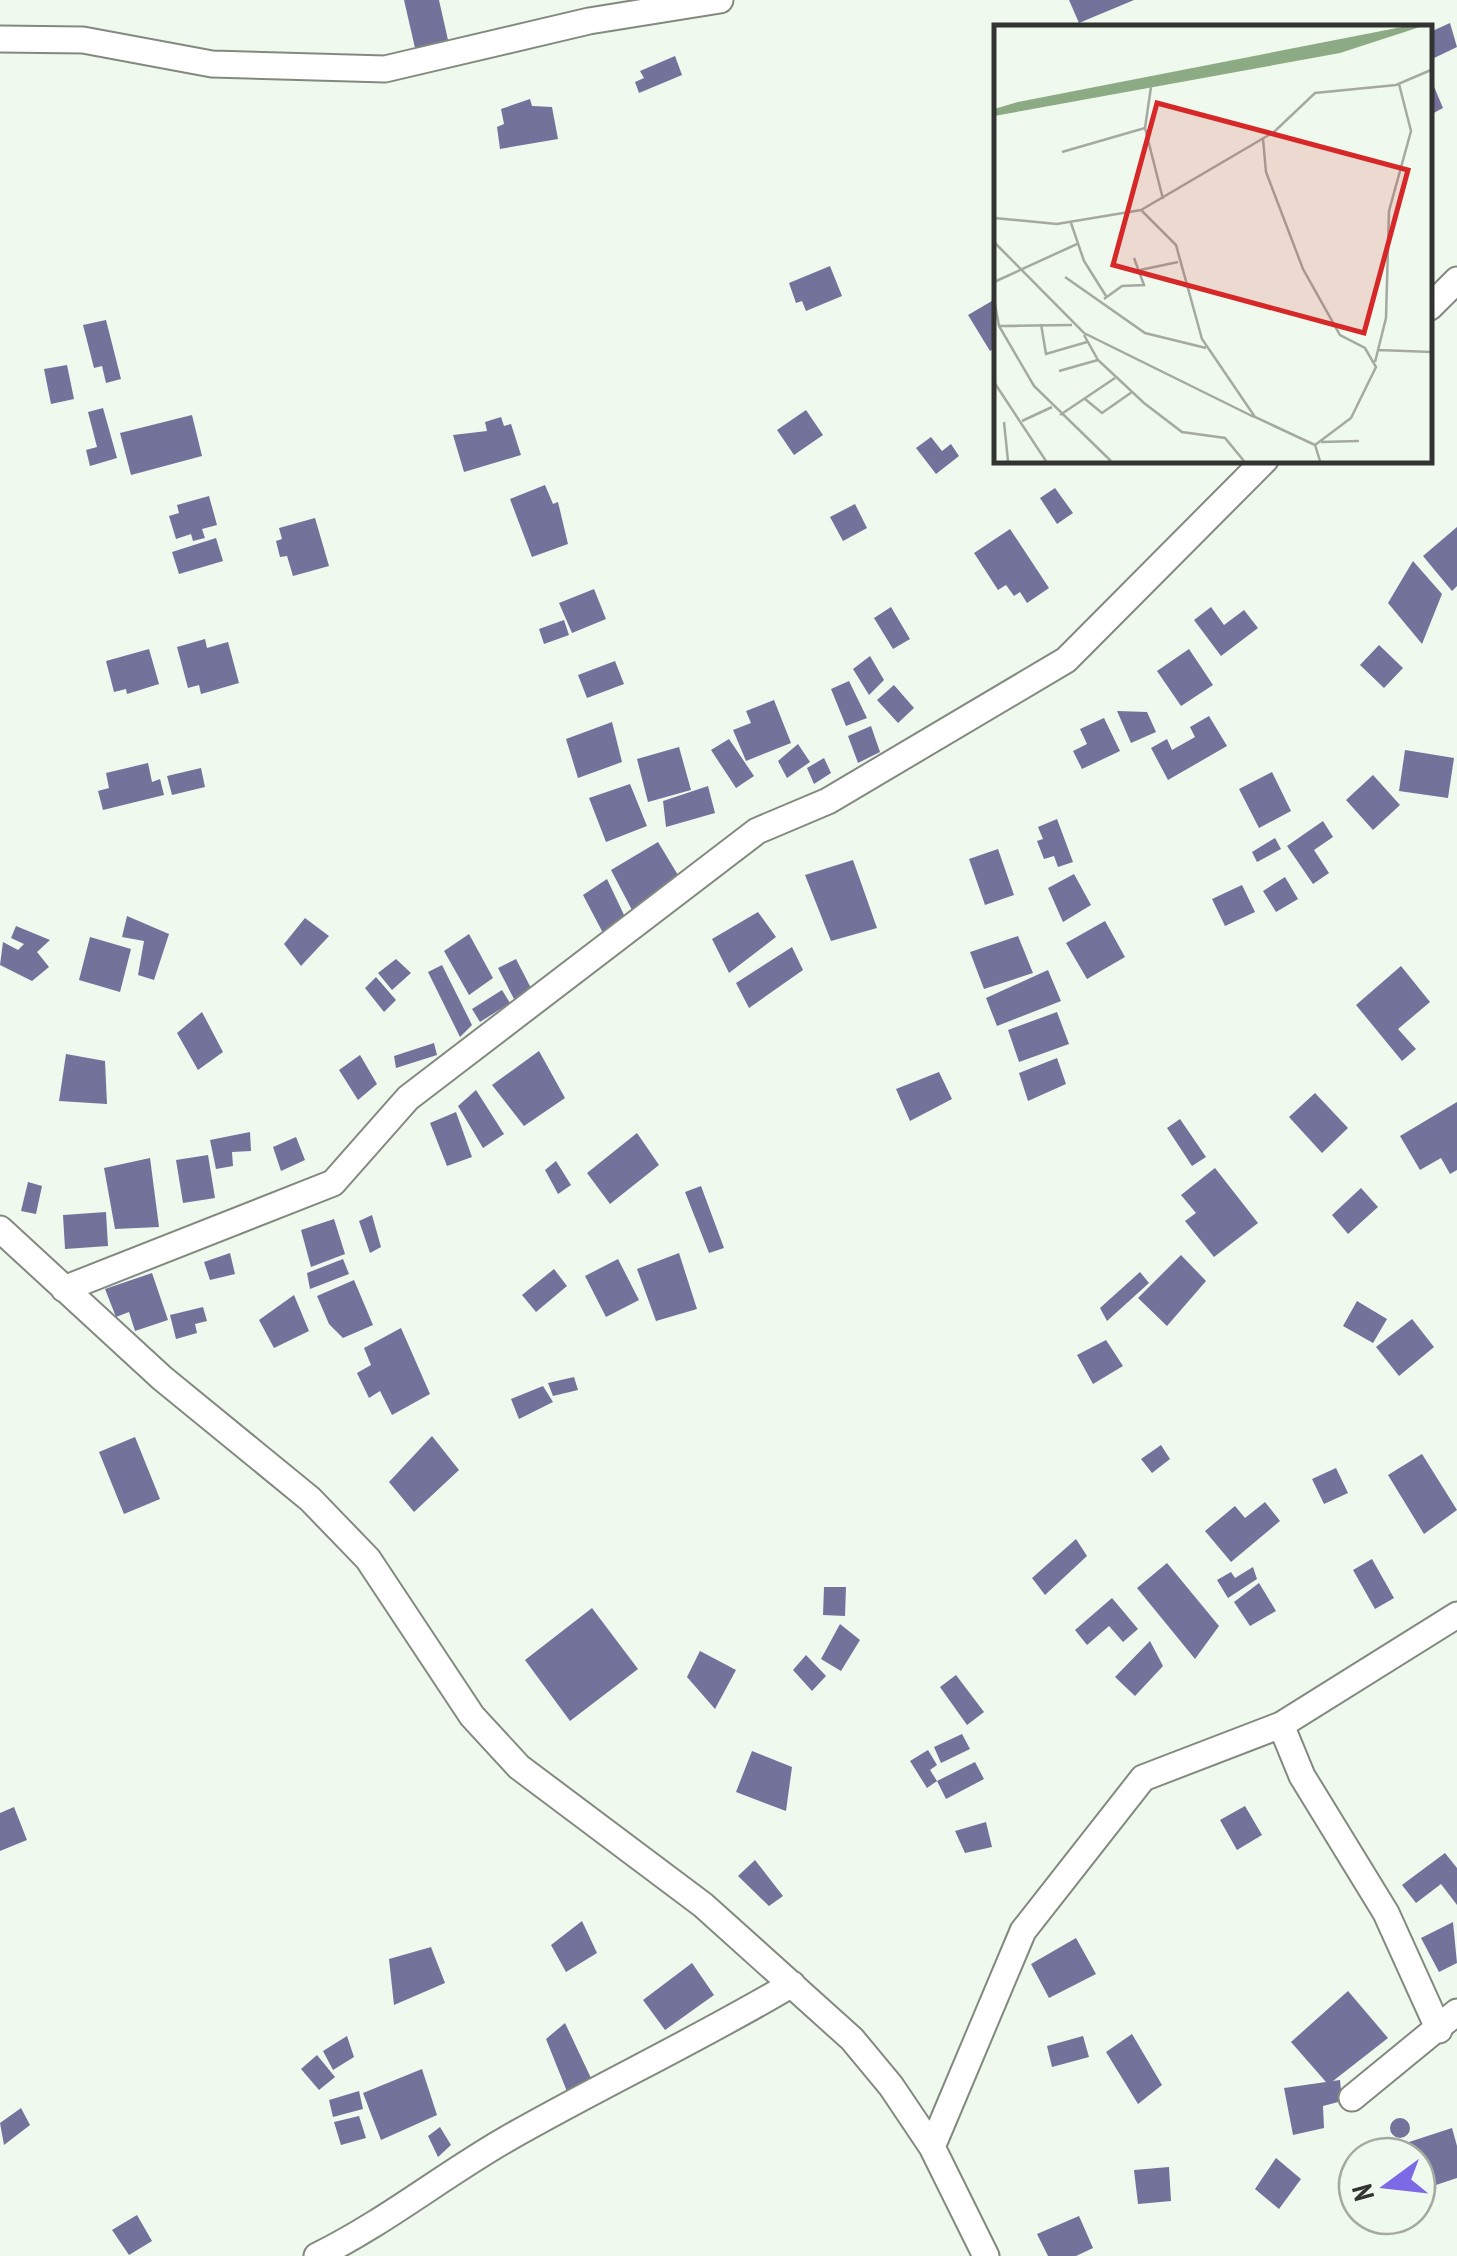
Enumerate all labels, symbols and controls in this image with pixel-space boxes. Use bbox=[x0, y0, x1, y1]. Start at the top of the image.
inset map bbox=[994, 25, 1432, 462]
north arrow bbox=[1337, 2136, 1437, 2236]
text: N bbox=[1343, 2181, 1382, 2205]

